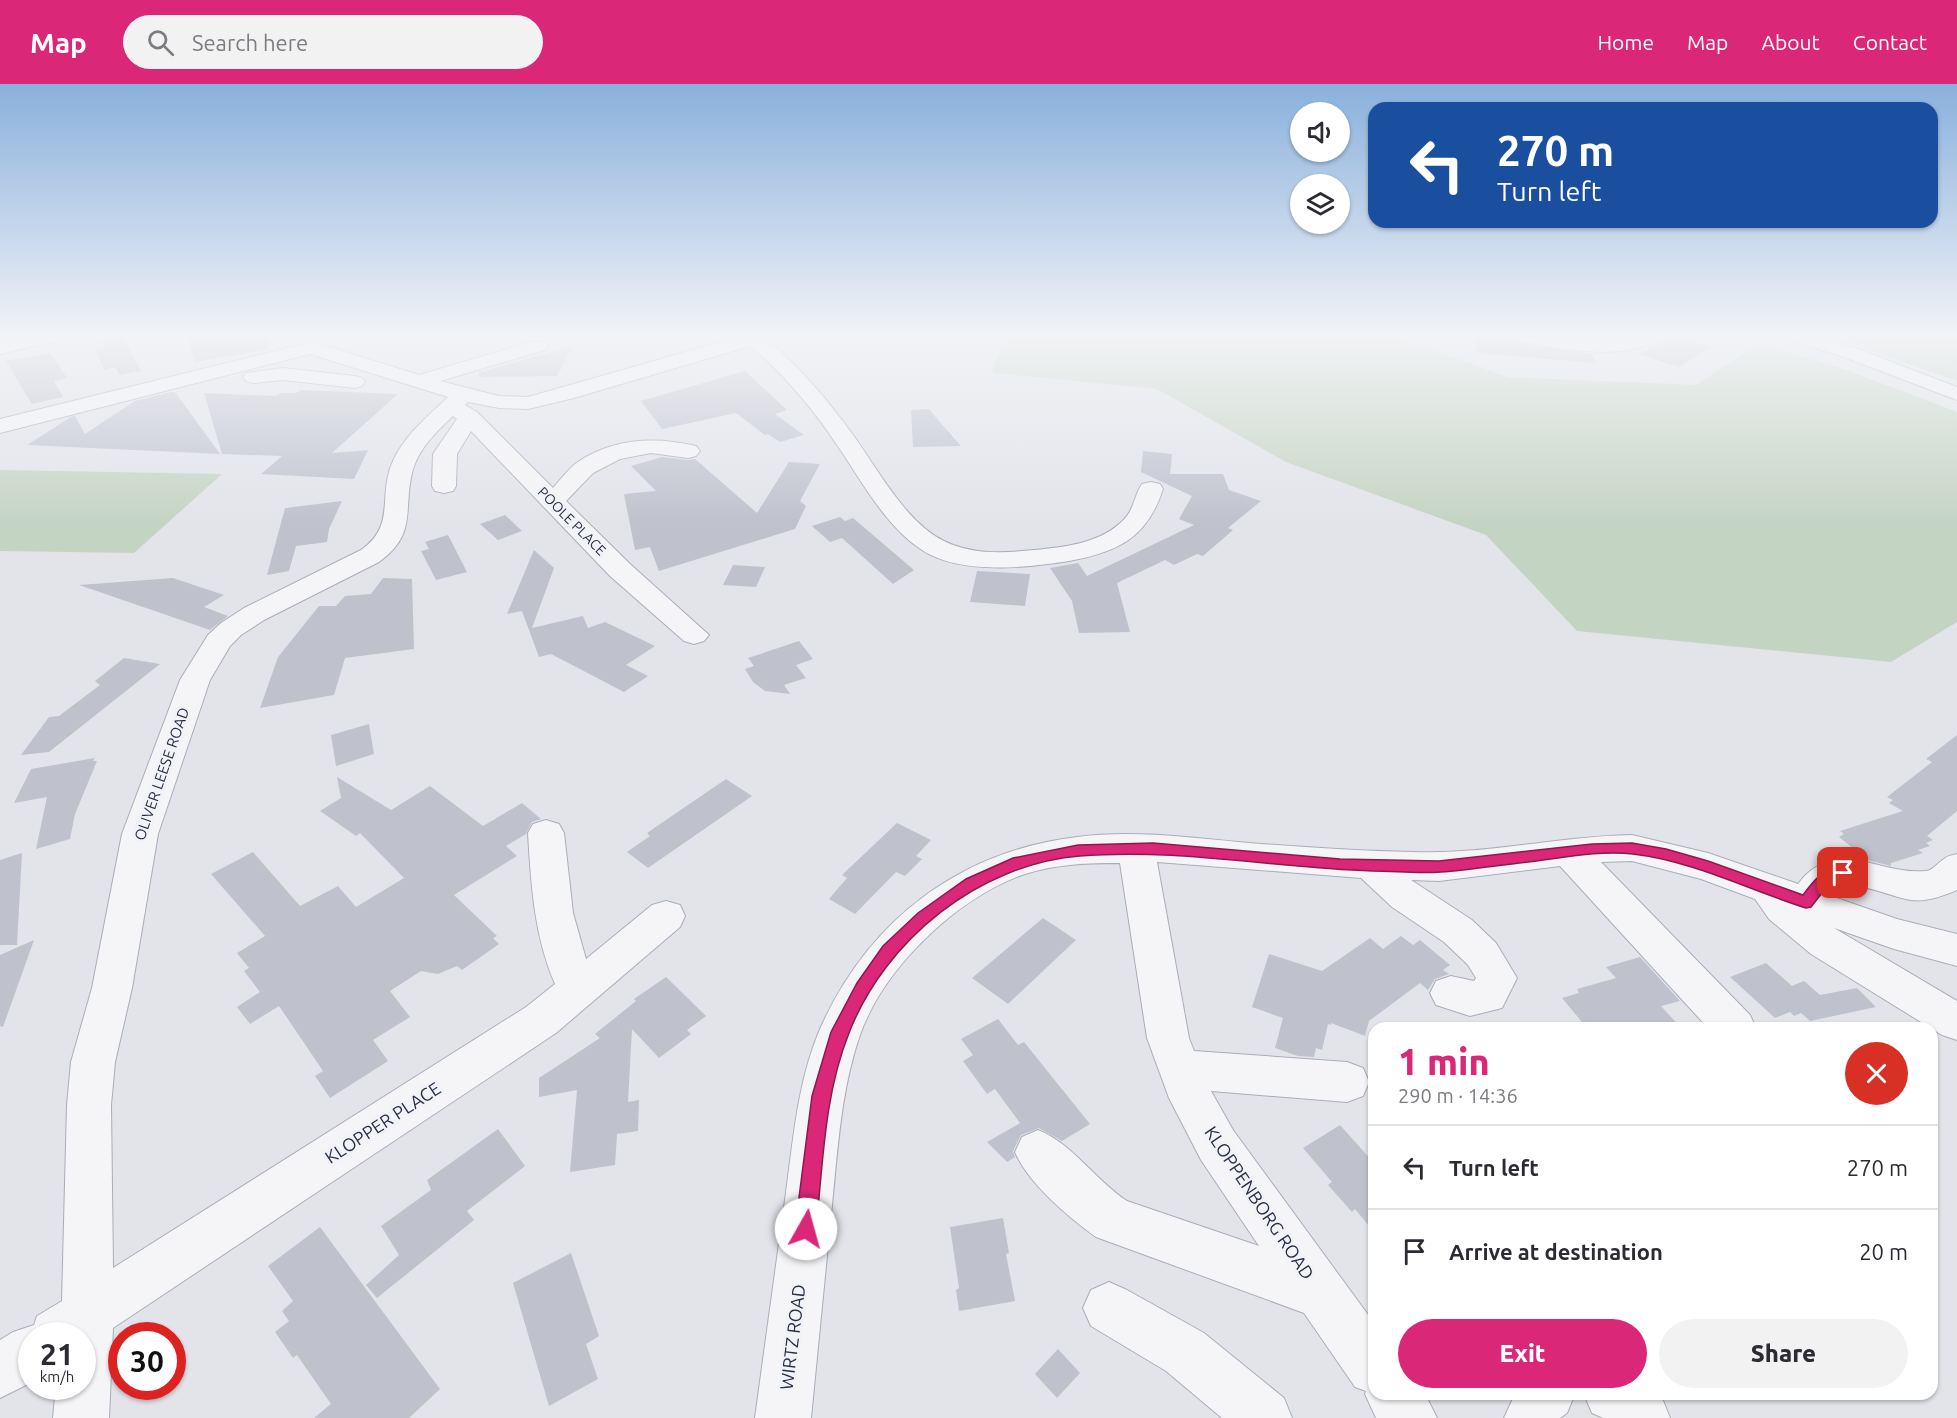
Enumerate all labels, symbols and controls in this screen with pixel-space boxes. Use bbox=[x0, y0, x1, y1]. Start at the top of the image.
search box bbox=[123, 15, 543, 69]
icon: search bbox=[144, 26, 177, 59]
text: Map bbox=[30, 27, 87, 58]
text: Search here bbox=[192, 30, 308, 55]
text: Home bbox=[1597, 30, 1654, 54]
text: Map bbox=[1687, 30, 1728, 54]
text: About bbox=[1761, 30, 1820, 54]
text: Contact bbox=[1853, 30, 1927, 54]
map controls bbox=[1290, 102, 1350, 234]
button: sound bbox=[1290, 102, 1350, 162]
icon: left bbox=[1398, 126, 1476, 204]
text: 270 m bbox=[1497, 127, 1614, 174]
button: layers bbox=[1290, 174, 1350, 234]
text: Turn left bbox=[1497, 176, 1601, 206]
street label: POOLE PLACE bbox=[535, 484, 609, 558]
street label: OLIVER LEESE ROAD bbox=[131, 705, 192, 842]
pin bbox=[1817, 847, 1868, 898]
icon: arrive bbox=[1826, 856, 1859, 889]
text: 1 min bbox=[1398, 1041, 1490, 1082]
button: close bbox=[1845, 1042, 1908, 1105]
street label: KLOPPER PLACE bbox=[321, 1077, 444, 1167]
text: 290 m · 14:36 bbox=[1398, 1084, 1518, 1107]
street label: KLOPPENBORG ROAD bbox=[1201, 1122, 1318, 1283]
icon: left bbox=[1398, 1151, 1431, 1184]
text: Turn left bbox=[1449, 1155, 1539, 1180]
text: 270 m bbox=[1847, 1155, 1908, 1180]
position arrow bbox=[774, 1197, 838, 1261]
icon: arrive bbox=[1398, 1235, 1431, 1268]
text: Arrive at destination bbox=[1449, 1239, 1663, 1264]
text: 20 m bbox=[1859, 1239, 1908, 1264]
street label: WIRTZ ROAD bbox=[776, 1283, 808, 1391]
button: Exit bbox=[1398, 1319, 1647, 1388]
button: Share bbox=[1659, 1319, 1908, 1388]
speed limit sign: 30 bbox=[108, 1322, 186, 1400]
text: 21 bbox=[40, 1337, 74, 1371]
text: km/h bbox=[40, 1368, 74, 1385]

